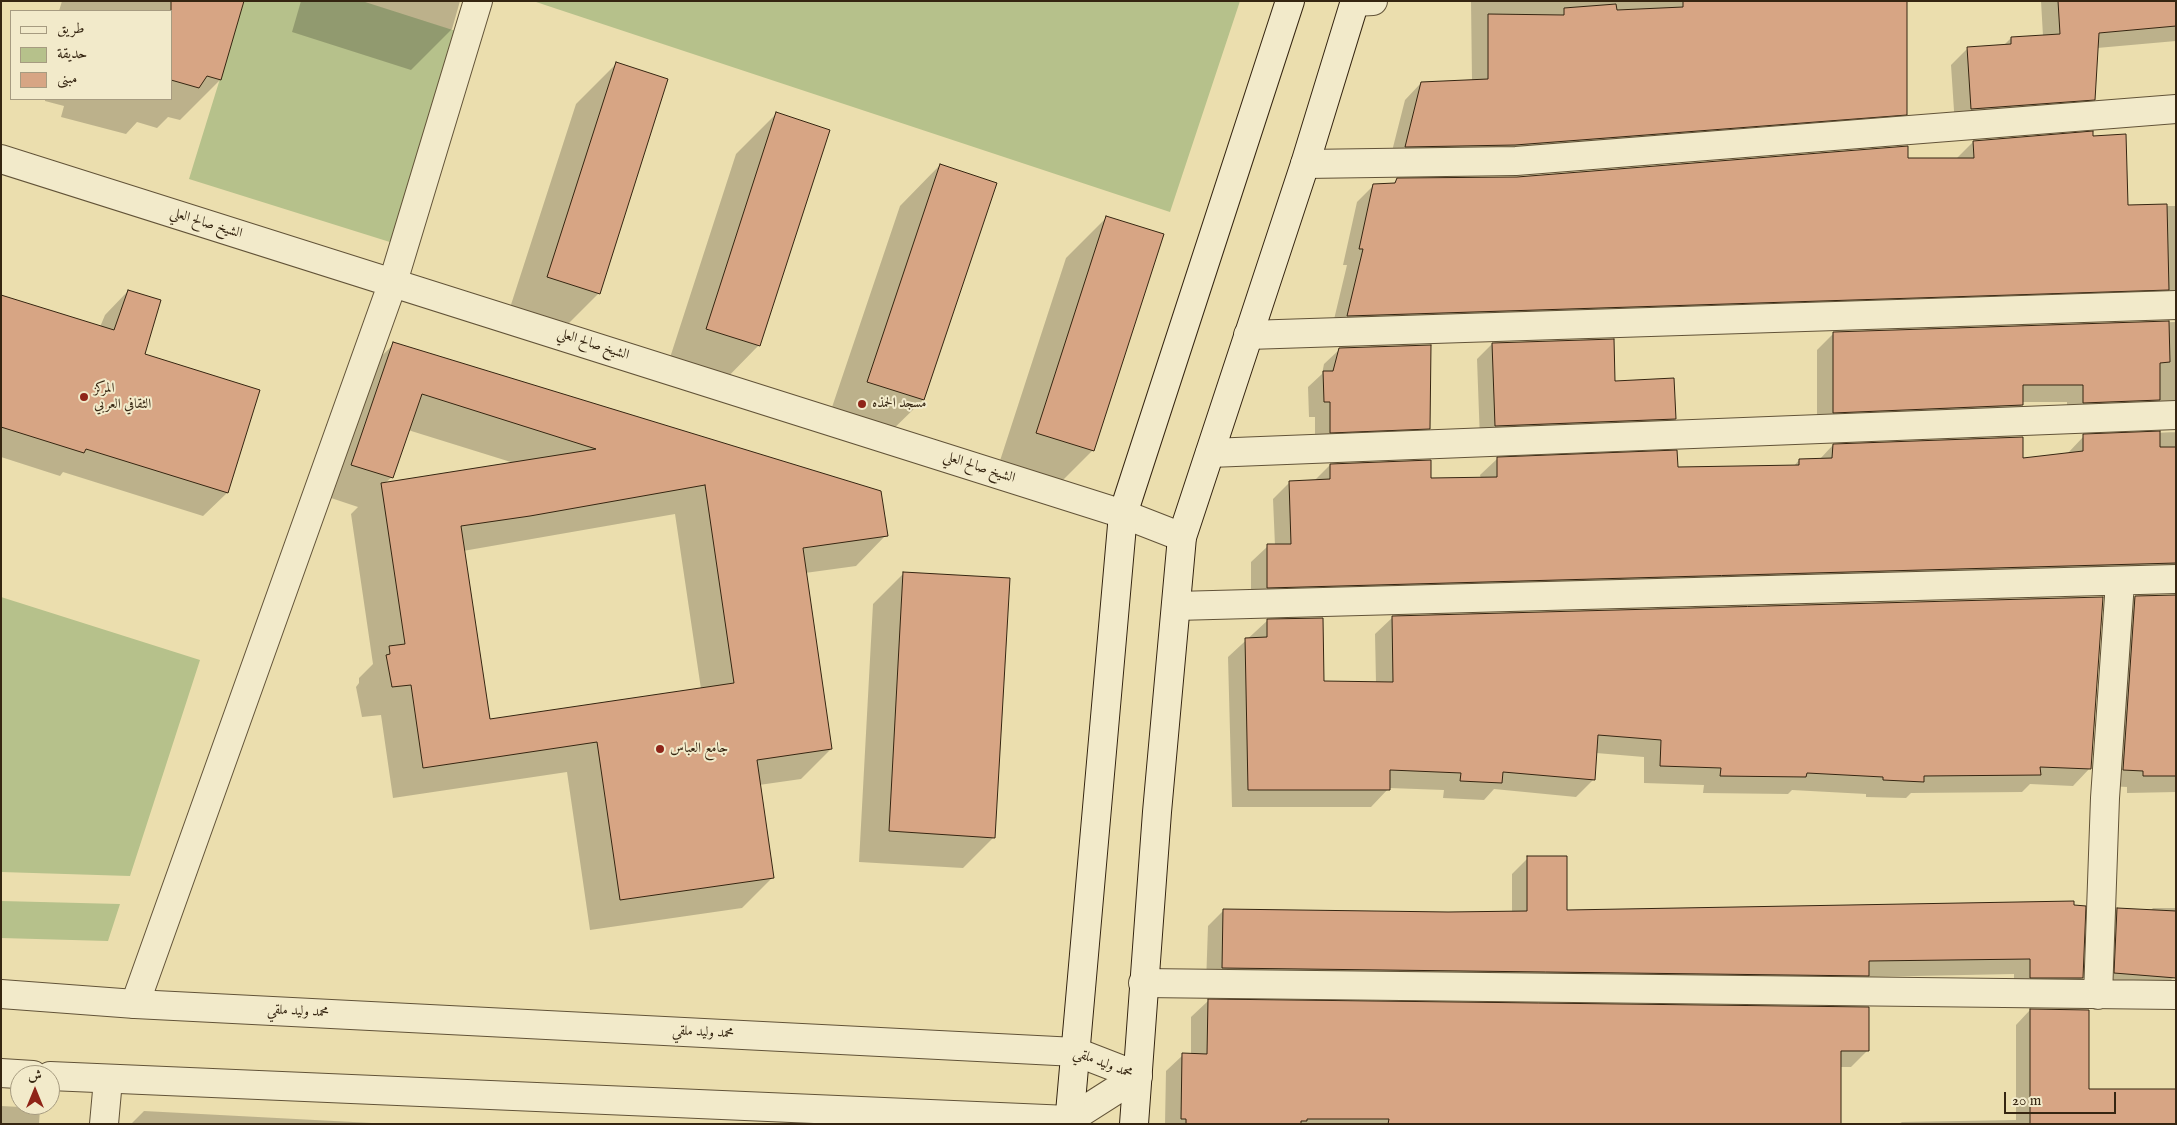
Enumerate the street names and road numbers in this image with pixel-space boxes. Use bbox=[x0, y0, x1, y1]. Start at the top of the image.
street label: الشيخ صالح العلي bbox=[168, 205, 244, 243]
street label: الشيخ صالح العلي bbox=[555, 325, 631, 365]
street label: الشيخ صالح العلي bbox=[941, 448, 1017, 488]
street label: محمد وليد ملقي bbox=[267, 1002, 329, 1022]
street label: محمد وليد ملقي bbox=[672, 1023, 734, 1043]
street label: محمد وليد ملقي bbox=[1071, 1045, 1135, 1083]

